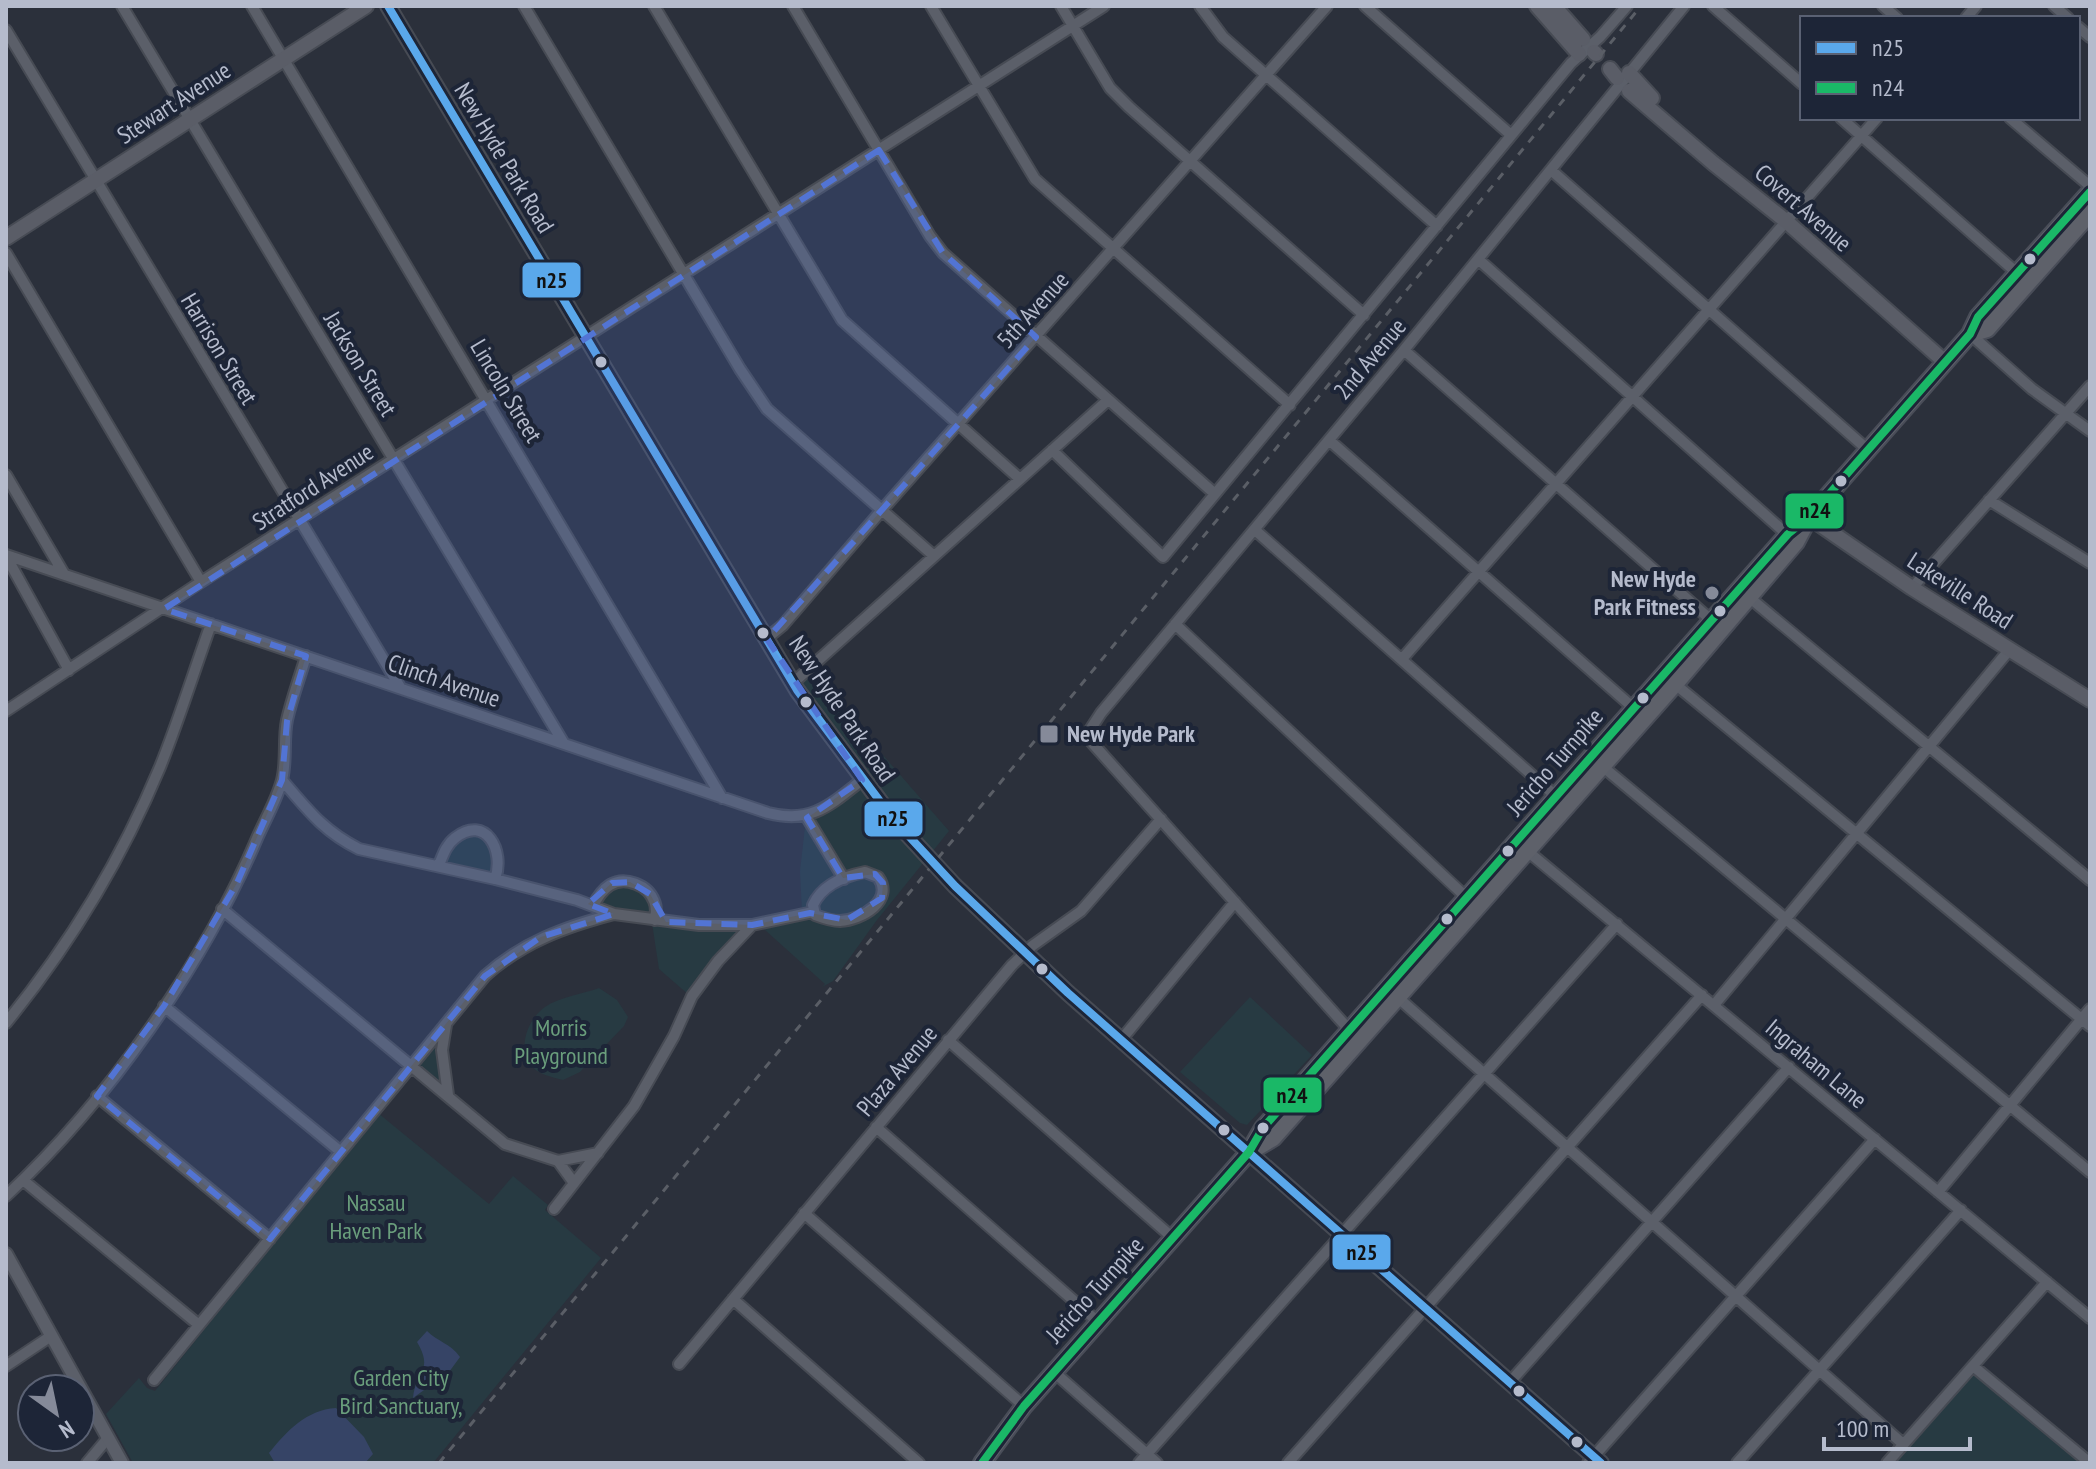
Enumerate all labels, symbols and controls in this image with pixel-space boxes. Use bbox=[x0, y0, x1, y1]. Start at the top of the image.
legend bbox=[1800, 16, 2080, 120]
text: n25 bbox=[1872, 32, 1904, 63]
street label: Stewart Avenue bbox=[111, 54, 236, 151]
text: n24 bbox=[1872, 72, 1904, 103]
street label: New Hyde Park Road bbox=[447, 77, 561, 239]
street label: Covert Avenue bbox=[1748, 157, 1858, 258]
unlabelled marker bbox=[2022, 251, 2038, 267]
line badge: n25 bbox=[521, 261, 582, 299]
street label: 5th Avenue bbox=[990, 265, 1075, 355]
text: n25 bbox=[537, 266, 567, 294]
street label: Harrison Street bbox=[174, 287, 265, 410]
street label: Jackson Street bbox=[316, 305, 404, 422]
street label: 2nd Avenue bbox=[1327, 312, 1413, 406]
street label: Lincoln Street bbox=[463, 333, 550, 448]
unlabelled marker bbox=[593, 354, 609, 370]
street label: Stratford Avenue bbox=[246, 436, 379, 537]
unlabelled marker bbox=[1833, 473, 1849, 489]
line badge: n24 bbox=[1784, 492, 1845, 530]
text: n24 bbox=[1800, 496, 1831, 524]
street label: Lakeville Road bbox=[1902, 545, 2019, 636]
place label: New Hyde Park Fitness bbox=[1594, 563, 1696, 622]
marker: New Hyde Park Fitness bbox=[1703, 584, 1721, 602]
unlabelled marker bbox=[1712, 603, 1728, 619]
unlabelled marker bbox=[755, 625, 771, 641]
street label: New Hyde Park Road bbox=[782, 630, 903, 788]
street label: Clinch Avenue bbox=[384, 647, 504, 714]
unlabelled marker bbox=[1635, 690, 1651, 706]
unlabelled marker bbox=[798, 694, 814, 710]
street label: Jericho Turnpike bbox=[1499, 702, 1610, 823]
place label: New Hyde Park bbox=[1067, 718, 1195, 749]
marker: New Hyde Park bbox=[1038, 723, 1060, 745]
line badge: n25 bbox=[863, 800, 924, 838]
text: n25 bbox=[878, 804, 908, 832]
unlabelled marker bbox=[1500, 843, 1516, 859]
unlabelled marker bbox=[1439, 911, 1455, 927]
unlabelled marker bbox=[1034, 961, 1050, 977]
park label: Morris Playground bbox=[514, 1012, 608, 1071]
street label: Ingraham Lane bbox=[1759, 1012, 1873, 1115]
street label: Plaza Avenue bbox=[850, 1019, 944, 1123]
line badge: n24 bbox=[1262, 1076, 1323, 1114]
text: n24 bbox=[1277, 1081, 1308, 1109]
unlabelled marker bbox=[1255, 1120, 1271, 1136]
unlabelled marker bbox=[1216, 1122, 1232, 1138]
park label: Nassau Haven Park bbox=[330, 1187, 423, 1246]
street label: Jericho Turnpike bbox=[1038, 1230, 1150, 1350]
line badge: n25 bbox=[1331, 1233, 1392, 1271]
text: n25 bbox=[1347, 1238, 1377, 1266]
park label: Garden City Bird Sanctuary, bbox=[340, 1362, 462, 1421]
north arrow bbox=[16, 1373, 96, 1453]
unlabelled marker bbox=[1511, 1383, 1527, 1399]
scale bar bbox=[1824, 1401, 1970, 1451]
text: 100 m bbox=[1836, 1413, 1889, 1444]
text: N bbox=[54, 1415, 80, 1445]
unlabelled marker bbox=[1569, 1434, 1585, 1450]

